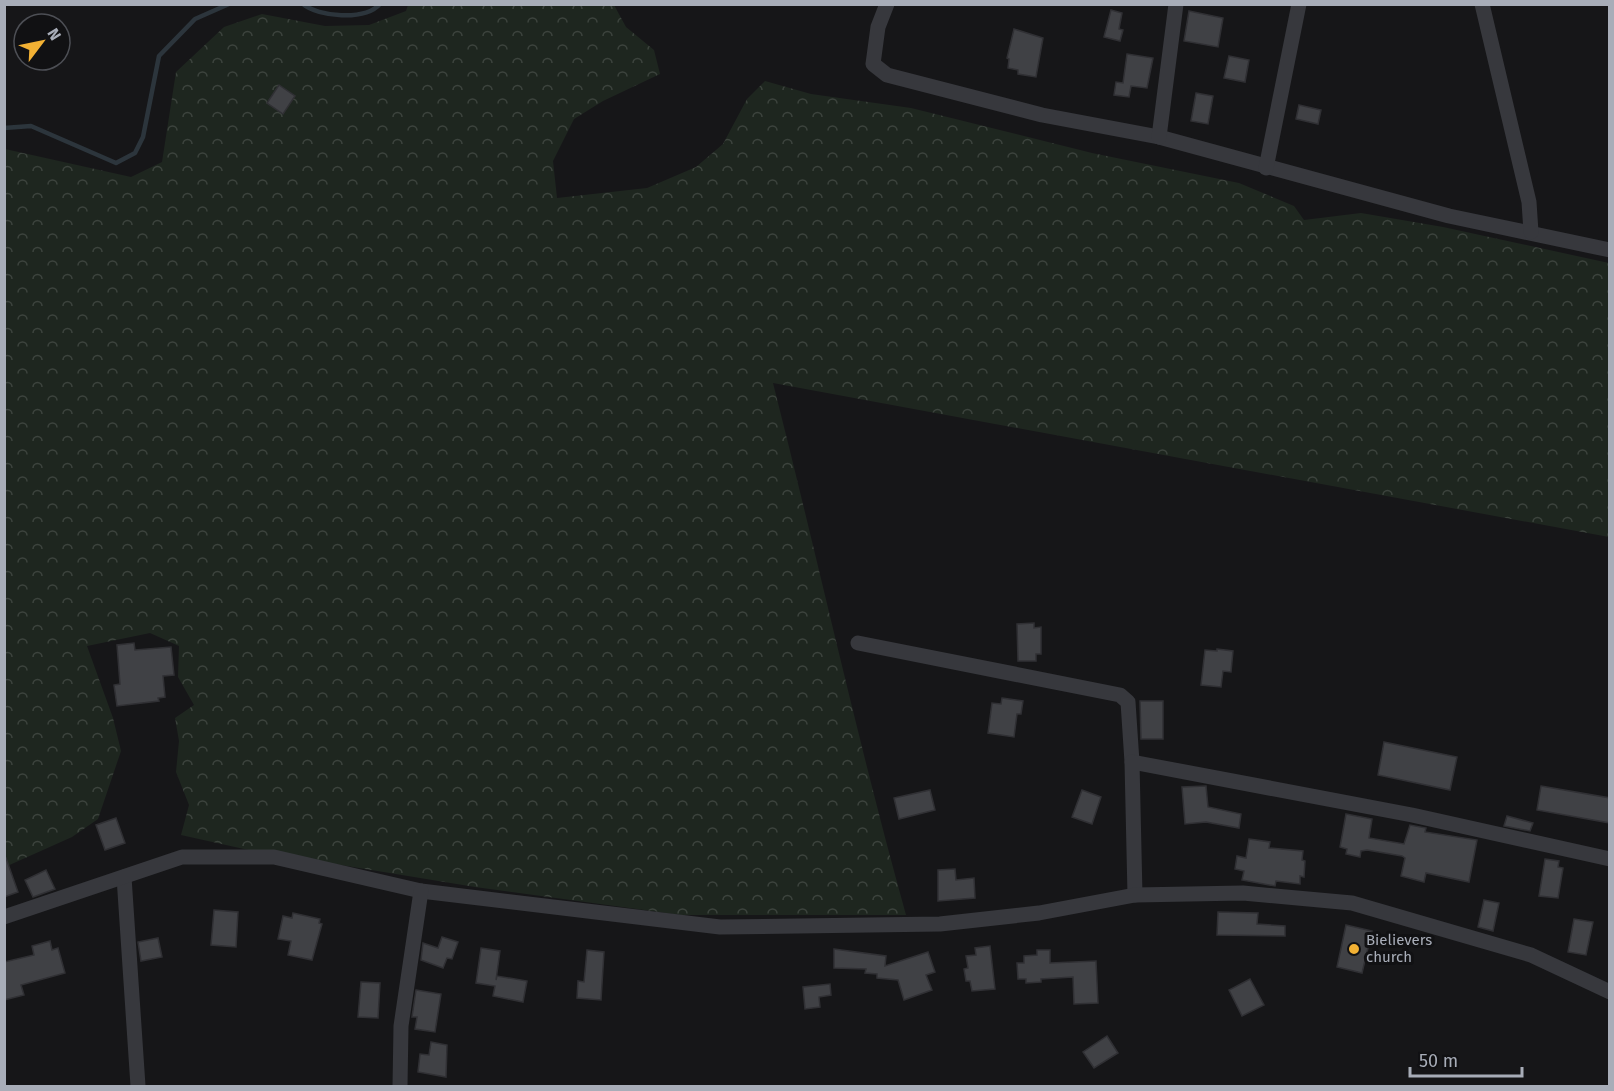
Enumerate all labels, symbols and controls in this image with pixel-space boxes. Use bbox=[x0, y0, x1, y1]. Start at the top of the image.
north arrow bbox=[12, 12, 72, 72]
text: N bbox=[43, 25, 65, 44]
place label: Bielievers church bbox=[1366, 931, 1432, 966]
marker: Bielievers church bbox=[1347, 942, 1361, 956]
scale bar bbox=[1410, 1040, 1522, 1078]
text: 50 m bbox=[1419, 1050, 1458, 1072]

